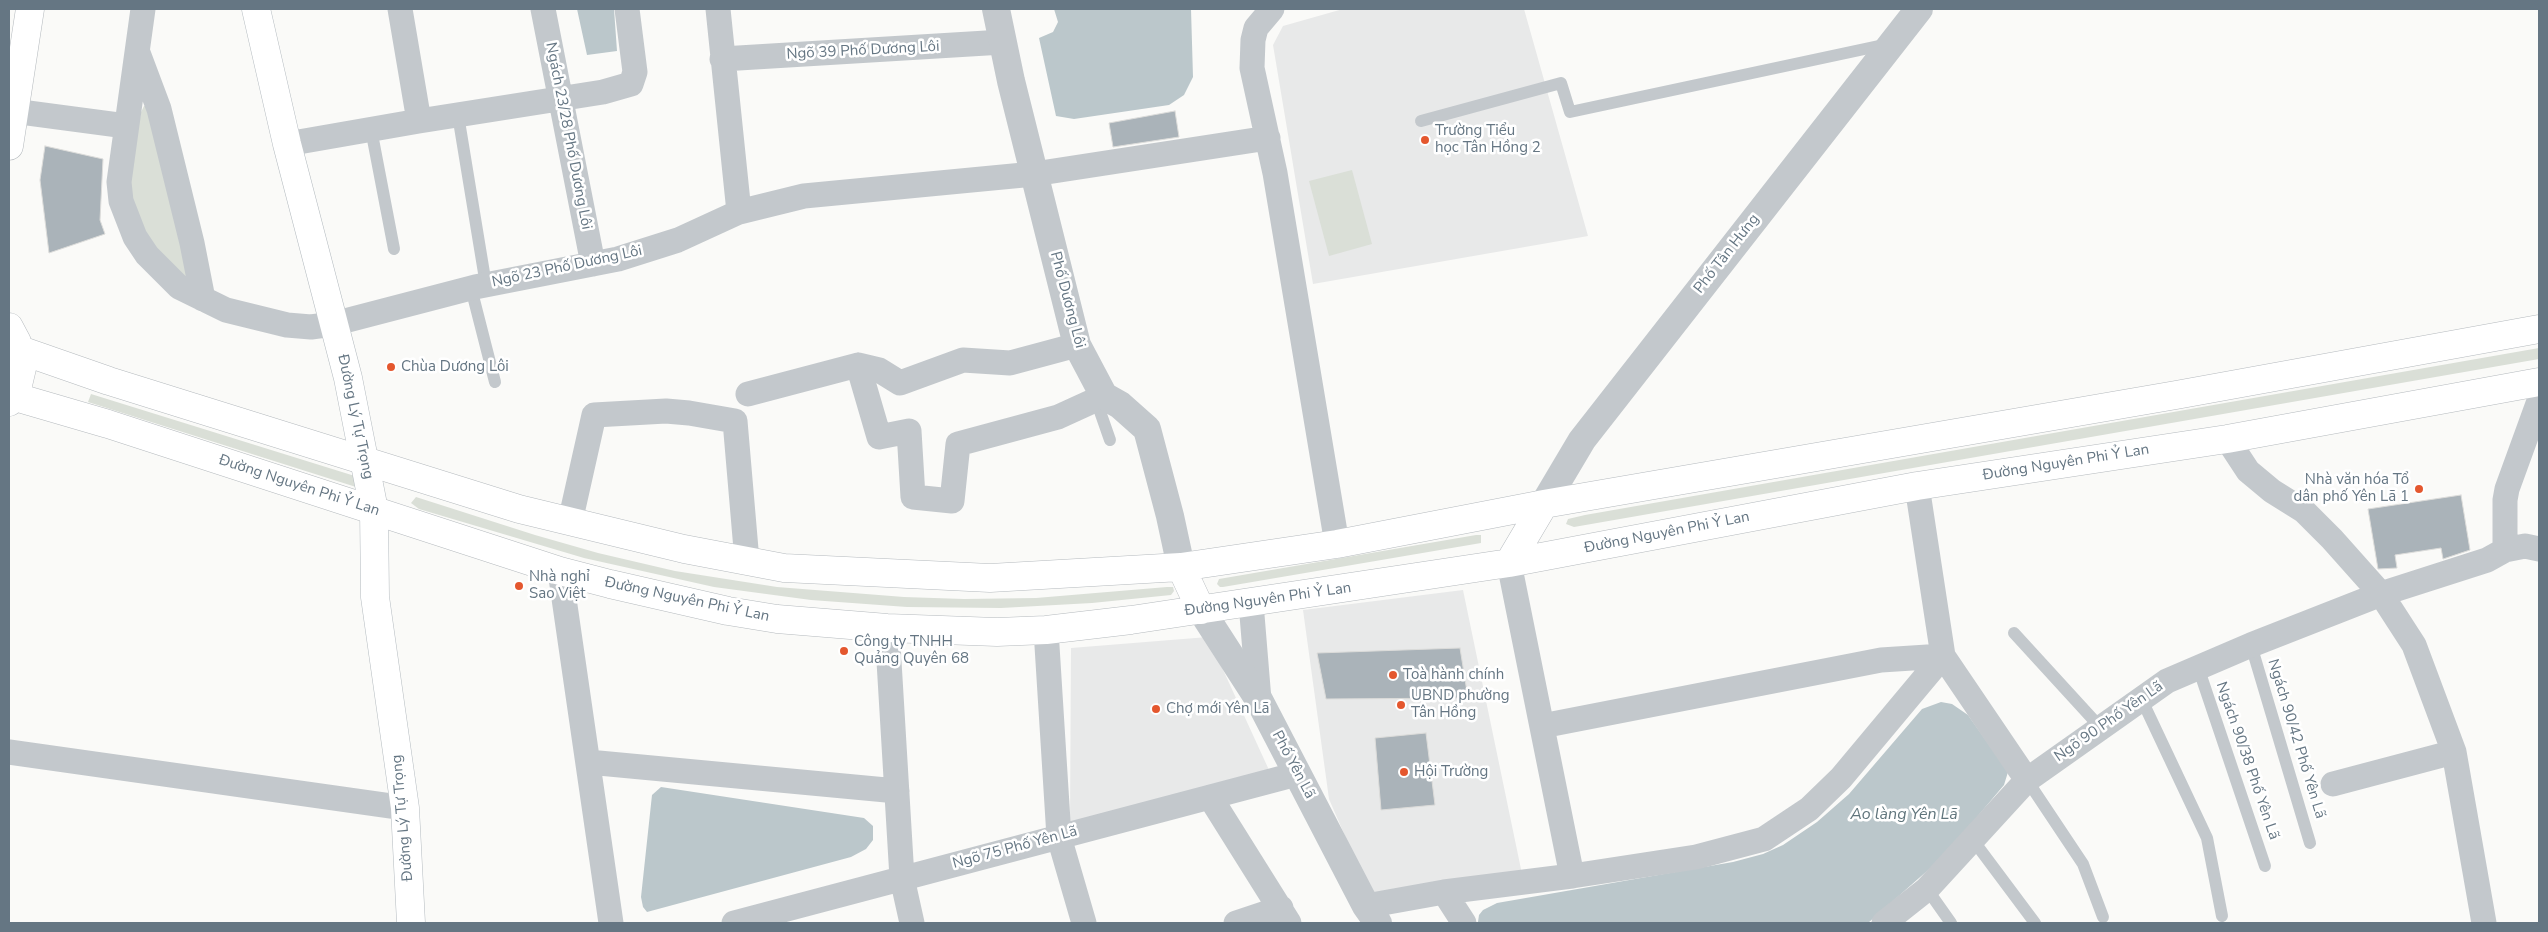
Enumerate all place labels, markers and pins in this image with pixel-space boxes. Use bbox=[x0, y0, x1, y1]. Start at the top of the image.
place label: Trường Tiểu học Tân Hồng 2 bbox=[1435, 122, 1541, 157]
marker: Trường Tiểu học Tân Hồng 2 bbox=[1419, 134, 1431, 146]
place label: Chùa Dương Lôi bbox=[401, 358, 509, 376]
marker: Chùa Dương Lôi bbox=[385, 361, 397, 373]
place label: Nhà văn hóa Tổ dân phố Yên Lã 1 bbox=[2293, 471, 2409, 506]
marker: Nhà văn hóa Tổ dân phố Yên Lã 1 bbox=[2413, 483, 2425, 495]
place label: Nhà nghỉ Sao Việt bbox=[529, 568, 590, 603]
marker: Nhà nghỉ Sao Việt bbox=[513, 580, 525, 592]
place label: Công ty TNHH Quảng Quyên 68 bbox=[854, 633, 969, 668]
marker: Công ty TNHH Quảng Quyên 68 bbox=[838, 645, 850, 657]
place label: Toà hành chính bbox=[1403, 666, 1504, 684]
marker: Toà hành chính bbox=[1387, 669, 1399, 681]
place label: UBND phường Tân Hồng bbox=[1411, 687, 1509, 722]
marker: UBND phường Tân Hồng bbox=[1395, 699, 1407, 711]
place label: Chợ mới Yên Lã bbox=[1166, 700, 1270, 718]
marker: Chợ mới Yên Lã bbox=[1150, 703, 1162, 715]
place label: Hội Trường bbox=[1414, 763, 1488, 781]
marker: Hội Trường bbox=[1398, 766, 1410, 778]

